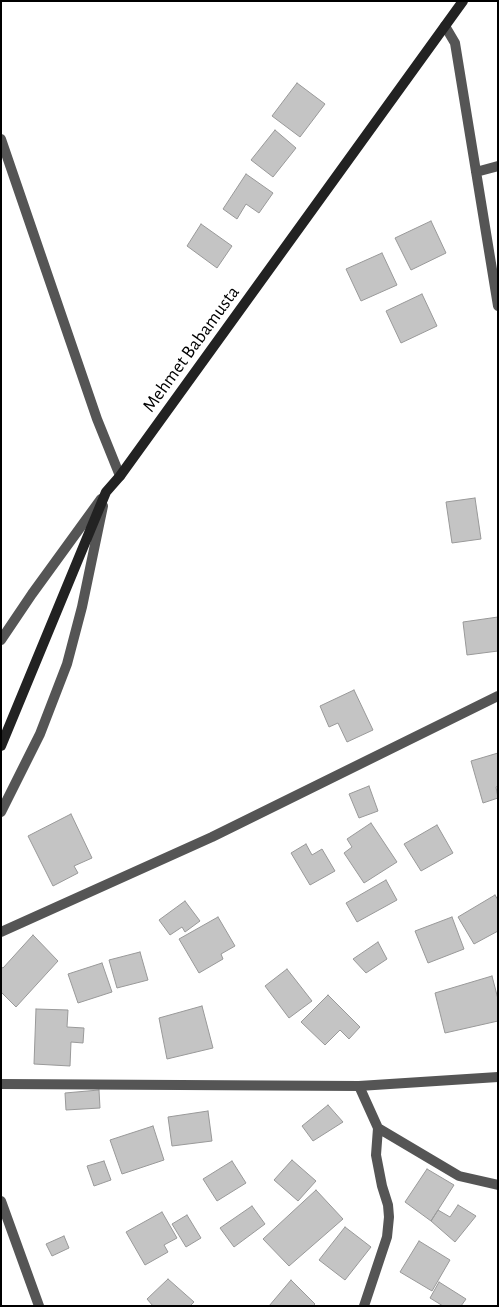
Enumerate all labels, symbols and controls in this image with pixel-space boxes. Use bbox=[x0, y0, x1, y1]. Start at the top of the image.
street label: Mehmet Babamusta bbox=[138, 281, 244, 417]

